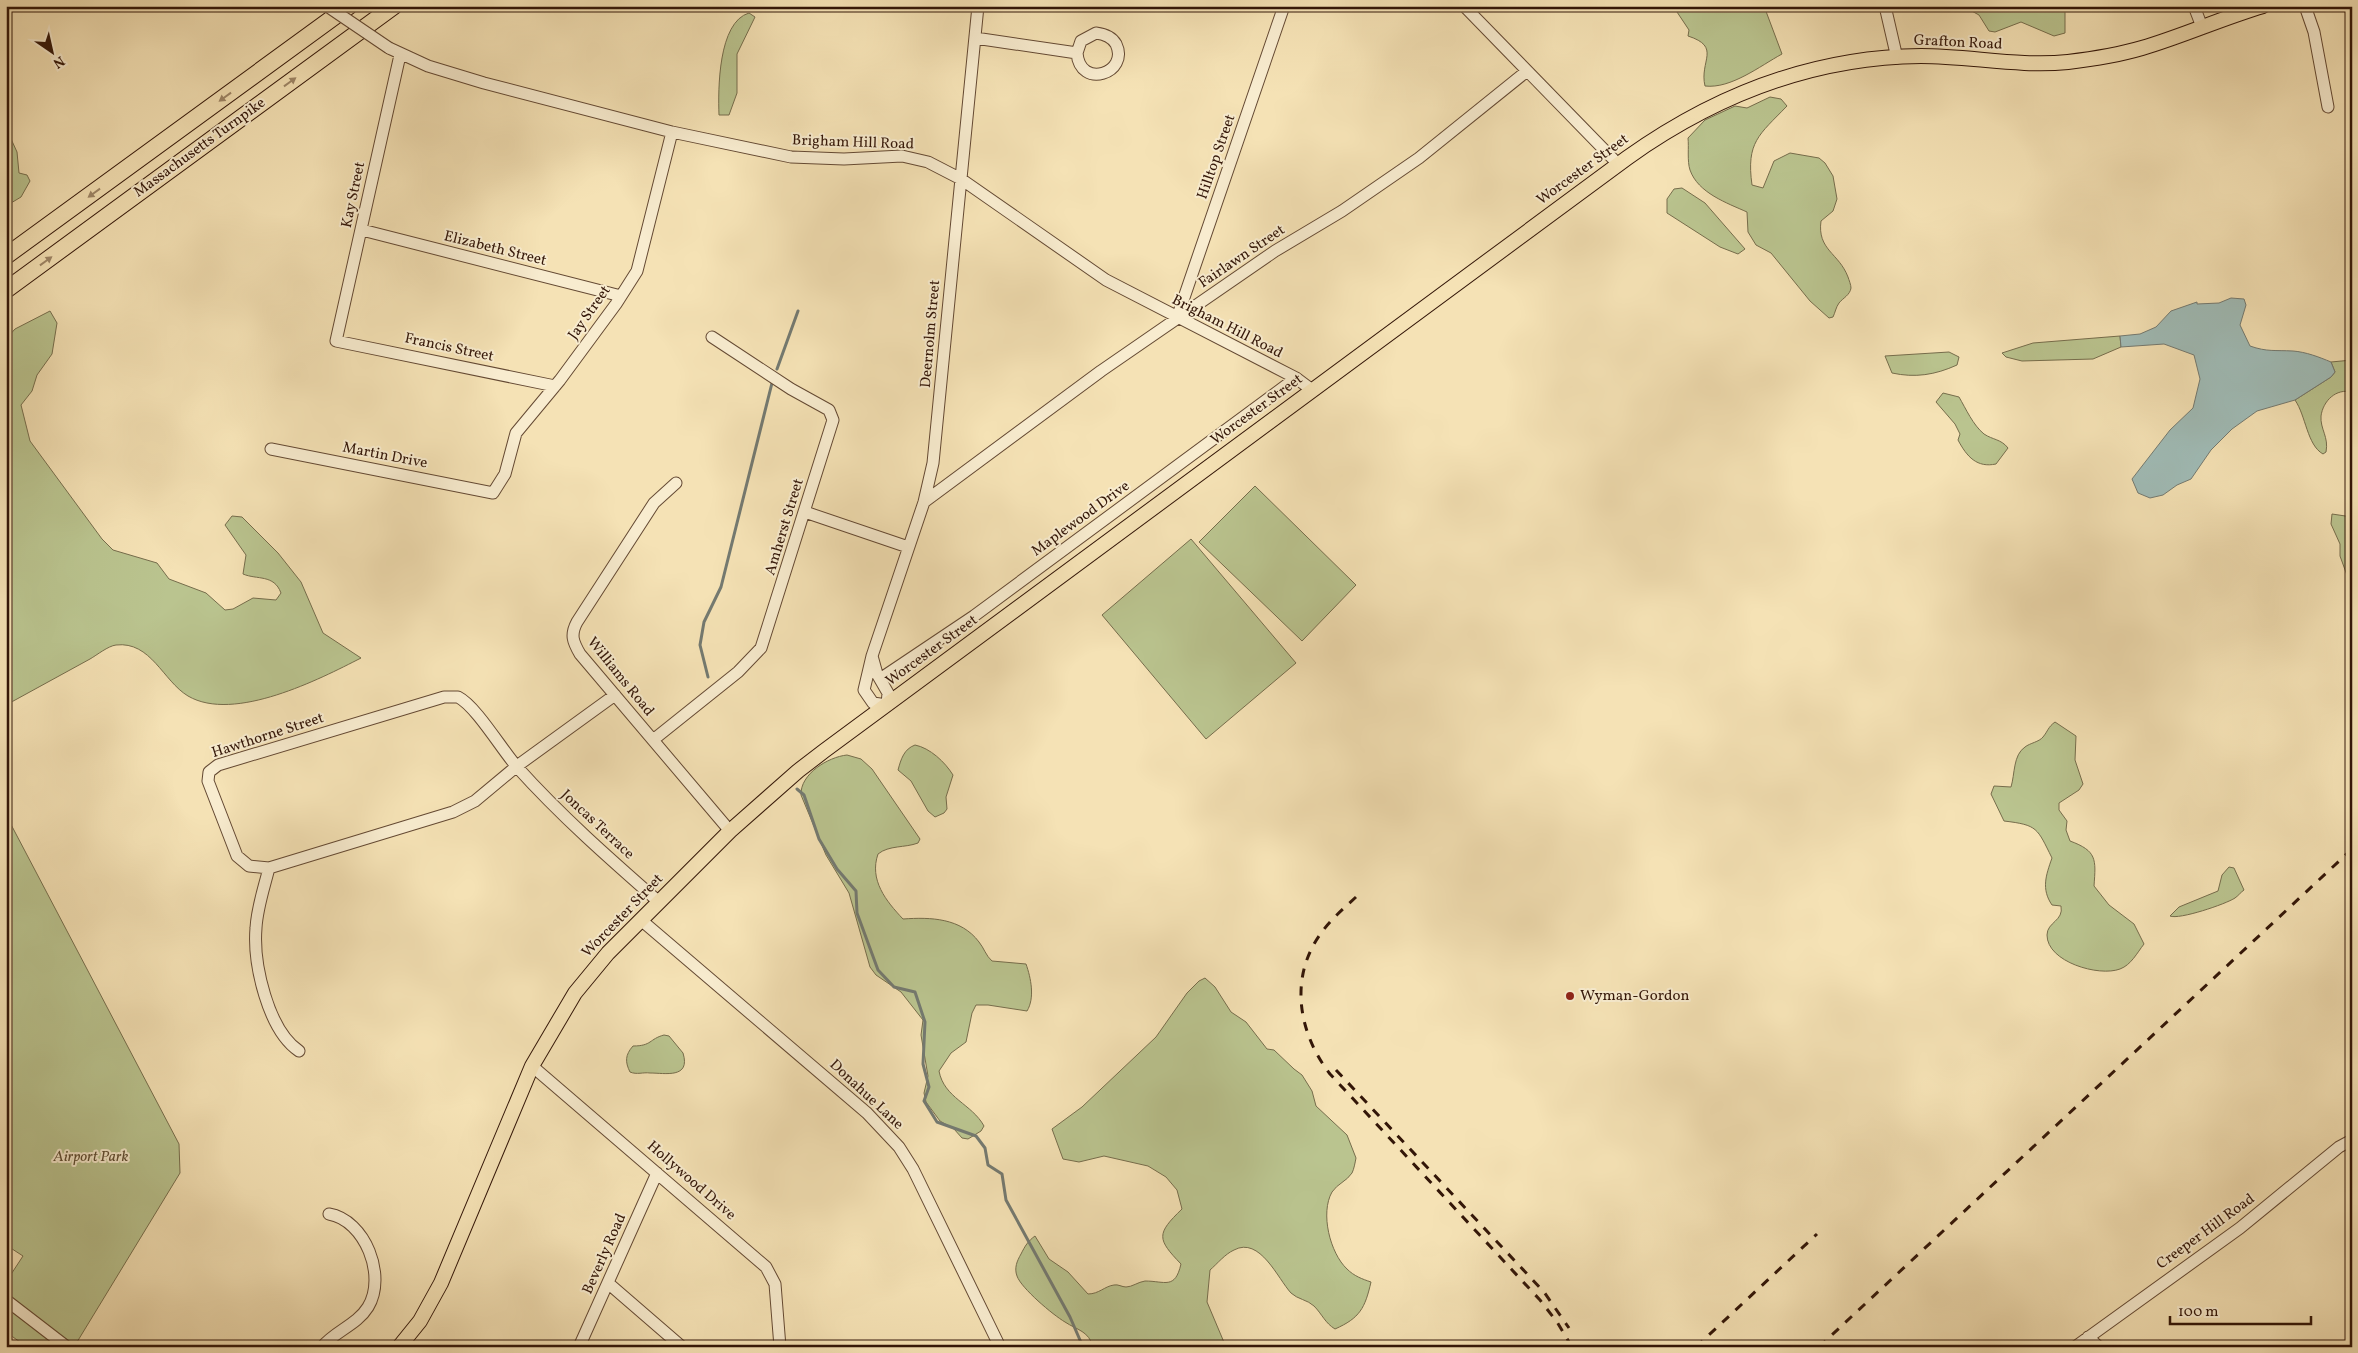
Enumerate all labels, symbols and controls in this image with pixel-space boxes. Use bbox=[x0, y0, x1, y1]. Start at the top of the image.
north arrow bbox=[28, 28, 78, 78]
street label: Grafton Road bbox=[1913, 30, 2003, 56]
text: N bbox=[49, 51, 68, 72]
one-way arrow bbox=[283, 77, 296, 88]
one-way arrow bbox=[218, 92, 232, 102]
street label: Massachusetts Turnpike bbox=[130, 93, 270, 203]
street label: Hilltop Street bbox=[1193, 112, 1241, 202]
street label: Worcester Street bbox=[1533, 129, 1633, 211]
street label: Brigham Hill Road bbox=[792, 130, 914, 156]
street label: Kay Street bbox=[337, 160, 371, 230]
one-way arrow bbox=[88, 187, 101, 198]
street label: Fairlawn Street bbox=[1195, 220, 1289, 294]
street label: Elizabeth Street bbox=[442, 226, 548, 272]
one-way arrow bbox=[39, 256, 53, 266]
street label: Deernolm Street bbox=[916, 279, 946, 389]
street label: Jay Street bbox=[564, 282, 616, 344]
street label: Brigham Hill Road bbox=[1168, 290, 1286, 364]
street label: Francis Street bbox=[402, 328, 496, 368]
street label: Worcester Street bbox=[1207, 369, 1307, 451]
street label: Martin Drive bbox=[341, 437, 429, 475]
street label: Amherst Street bbox=[760, 476, 810, 578]
street label: Maplewood Drive bbox=[1028, 476, 1134, 562]
street label: Worcester Street bbox=[882, 610, 982, 692]
street label: Williams Road bbox=[581, 633, 659, 721]
street label: Hawthorne Street bbox=[209, 708, 327, 764]
street label: Joncas Terrace bbox=[556, 785, 638, 865]
street label: Worcester Street bbox=[578, 869, 668, 963]
place label: Wyman-Gordon bbox=[1580, 986, 1690, 1007]
marker: Wyman-Gordon bbox=[1564, 990, 1576, 1002]
street label: Donahue Lane bbox=[824, 1055, 908, 1135]
street label: Hollywood Drive bbox=[642, 1136, 740, 1226]
park label: Airport Park bbox=[53, 1147, 128, 1168]
street label: Creeper Hill Road bbox=[2153, 1189, 2259, 1275]
street label: Beverly Road bbox=[578, 1210, 632, 1298]
scale bar bbox=[2170, 1293, 2312, 1325]
text: 100 m bbox=[2178, 1302, 2218, 1323]

